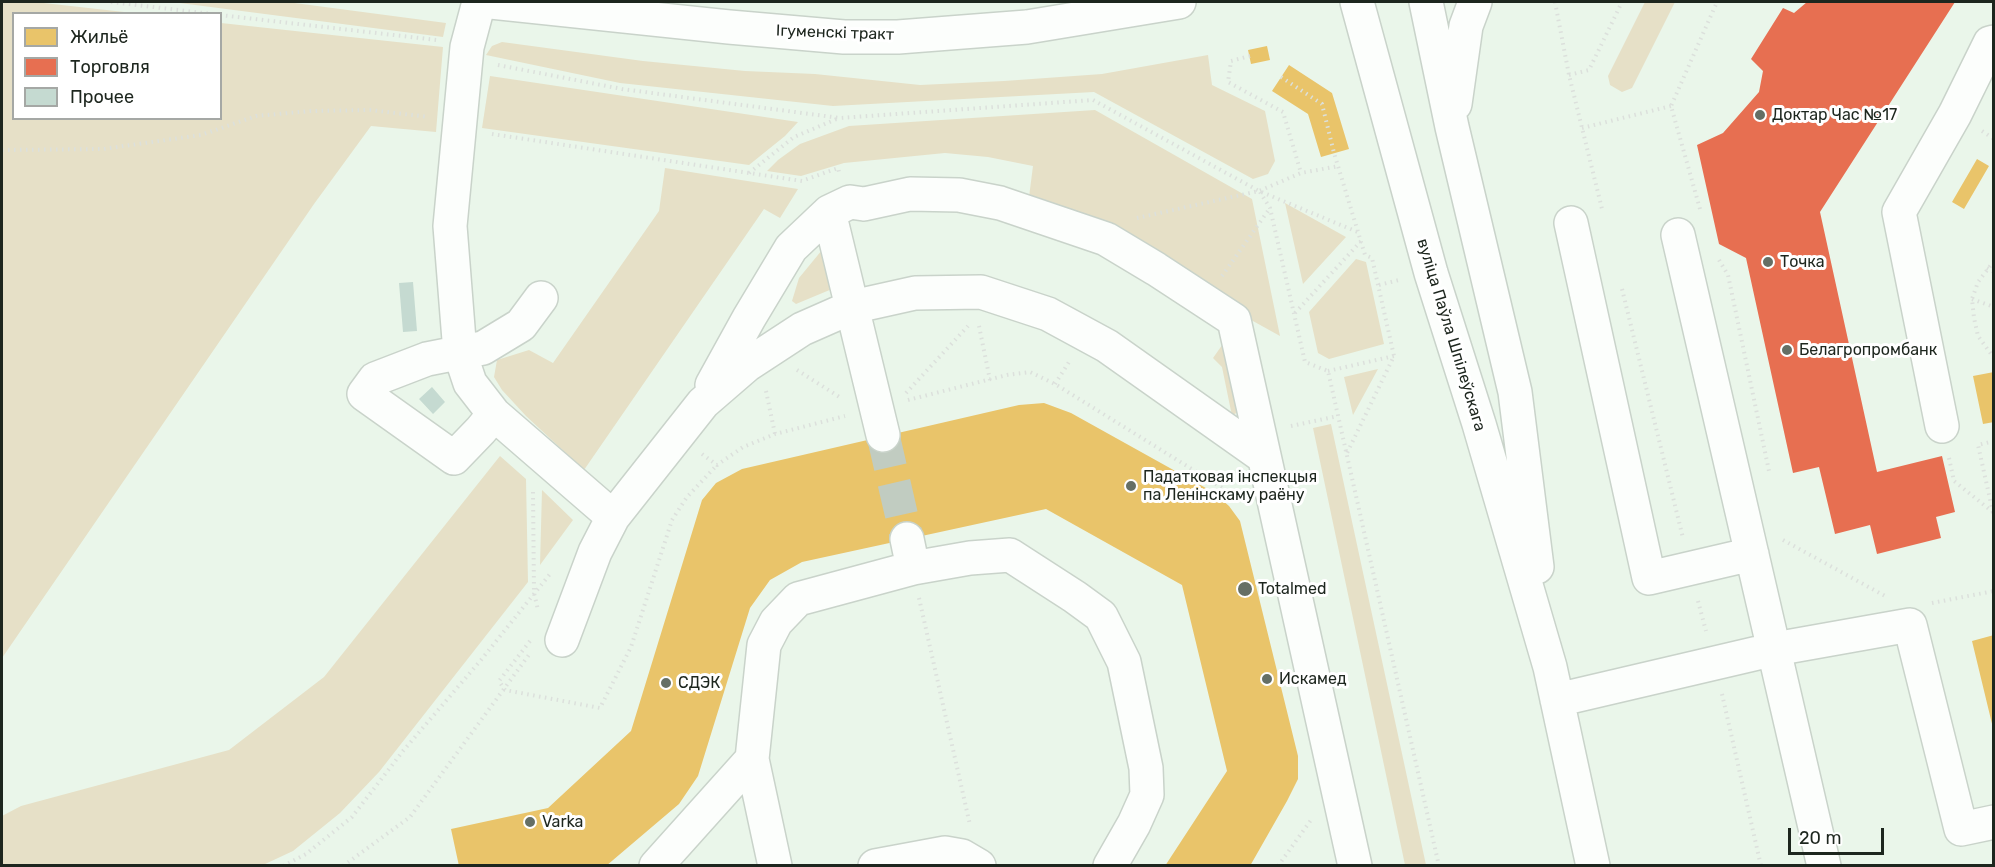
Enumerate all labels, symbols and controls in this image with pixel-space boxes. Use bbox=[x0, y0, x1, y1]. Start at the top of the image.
legend bbox=[12, 12, 222, 120]
street label: Ігуменскі тракт bbox=[776, 21, 894, 45]
text: Жильё bbox=[70, 26, 128, 48]
text: Торговля bbox=[70, 56, 150, 78]
text: Прочее bbox=[70, 86, 134, 108]
place label: Доктар Час №17 bbox=[1772, 105, 1897, 125]
marker: Доктар Час №17 bbox=[1753, 108, 1767, 122]
street label: вуліца Паўла Шпілеўскага bbox=[1412, 236, 1490, 434]
place label: Точка bbox=[1780, 252, 1825, 272]
marker: Точка bbox=[1761, 255, 1775, 269]
place label: Белагропромбанк bbox=[1799, 340, 1937, 360]
marker: Белагропромбанк bbox=[1780, 343, 1794, 357]
place label: Падатковая інспекцыя па Ленінскаму раёну bbox=[1143, 467, 1317, 505]
marker: Падатковая інспекцыя па Ленінскаму раёну bbox=[1124, 479, 1138, 493]
place label: Totalmed bbox=[1258, 579, 1327, 599]
marker: Totalmed bbox=[1236, 580, 1254, 598]
place label: Искамед bbox=[1279, 669, 1347, 689]
marker: Искамед bbox=[1260, 672, 1274, 686]
place label: СДЭК bbox=[678, 673, 720, 693]
marker: СДЭК bbox=[659, 676, 673, 690]
place label: Varka bbox=[542, 812, 583, 832]
marker: Varka bbox=[523, 815, 537, 829]
scale bar bbox=[1791, 816, 1887, 854]
text: 20 m bbox=[1799, 827, 1841, 849]

